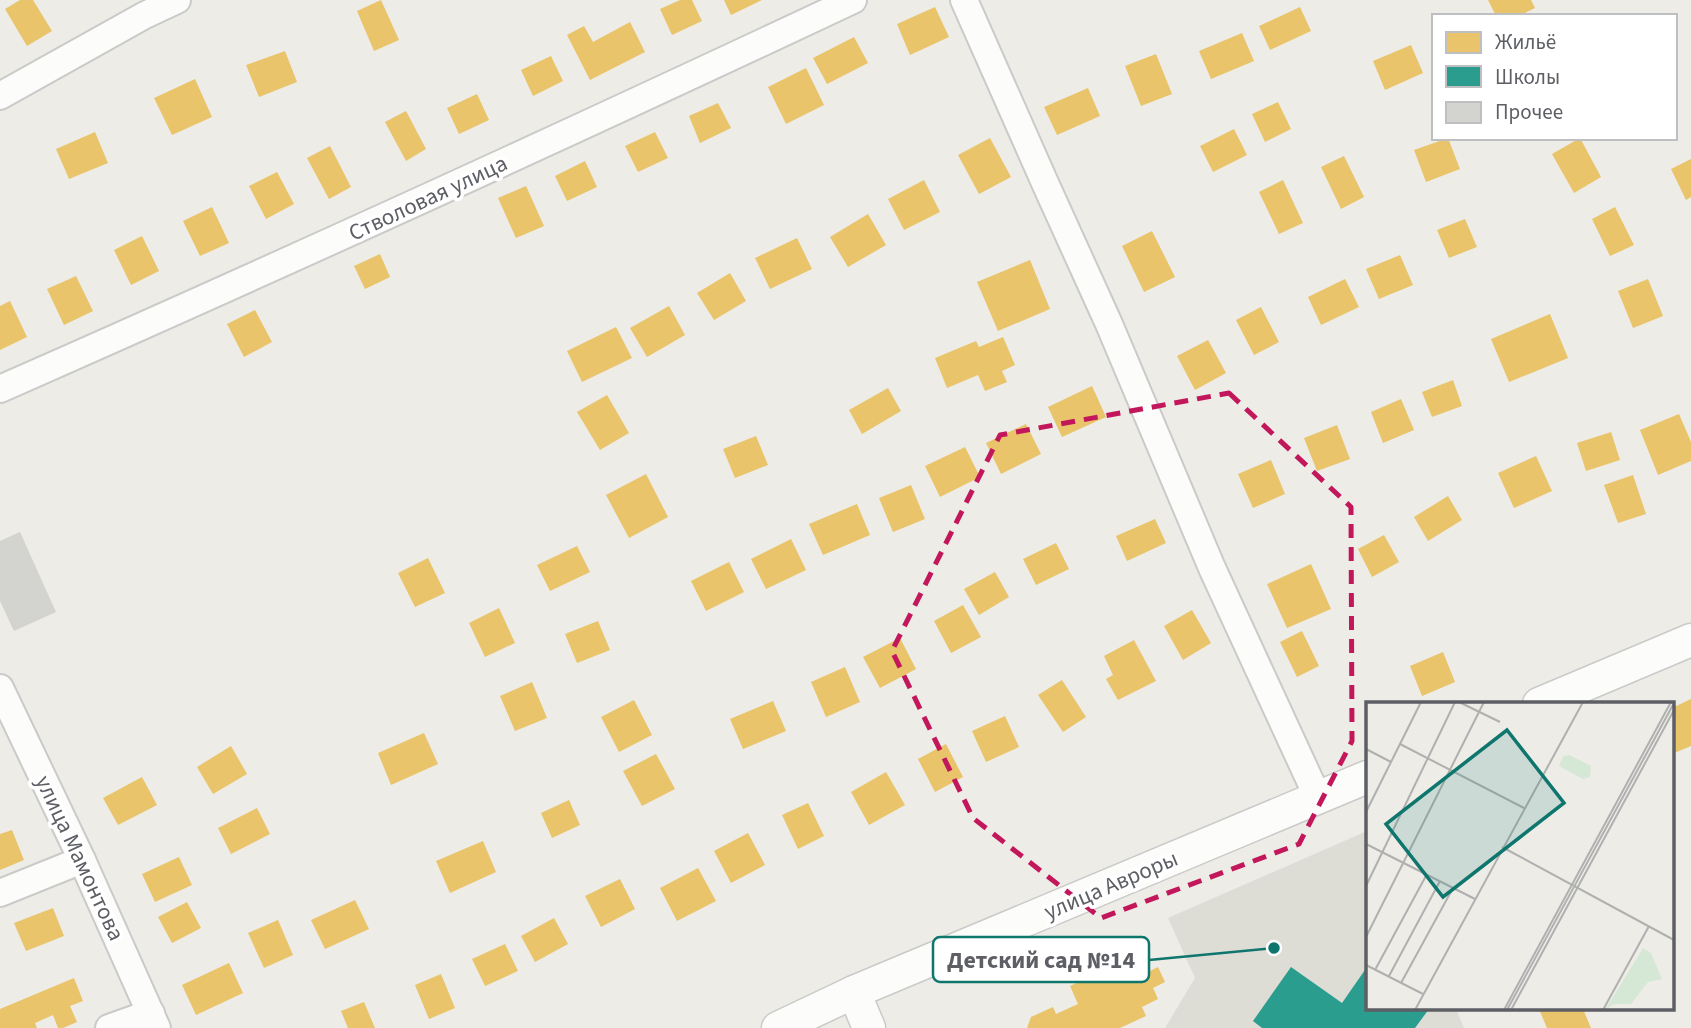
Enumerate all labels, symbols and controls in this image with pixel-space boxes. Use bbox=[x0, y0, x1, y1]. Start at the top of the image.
legend bbox=[1432, 14, 1677, 140]
text: Жильё bbox=[1495, 27, 1556, 57]
text: Школы bbox=[1495, 62, 1560, 92]
text: Прочее bbox=[1495, 97, 1563, 127]
street label: Стволовая улица bbox=[343, 147, 513, 249]
inset map bbox=[1366, 702, 1674, 1010]
street label: улица Мамонтова bbox=[27, 770, 133, 946]
street label: улица Авроры bbox=[1039, 842, 1183, 928]
callout: Детский сад №14 bbox=[933, 937, 1149, 982]
text: Детский сад №14 bbox=[947, 943, 1135, 978]

